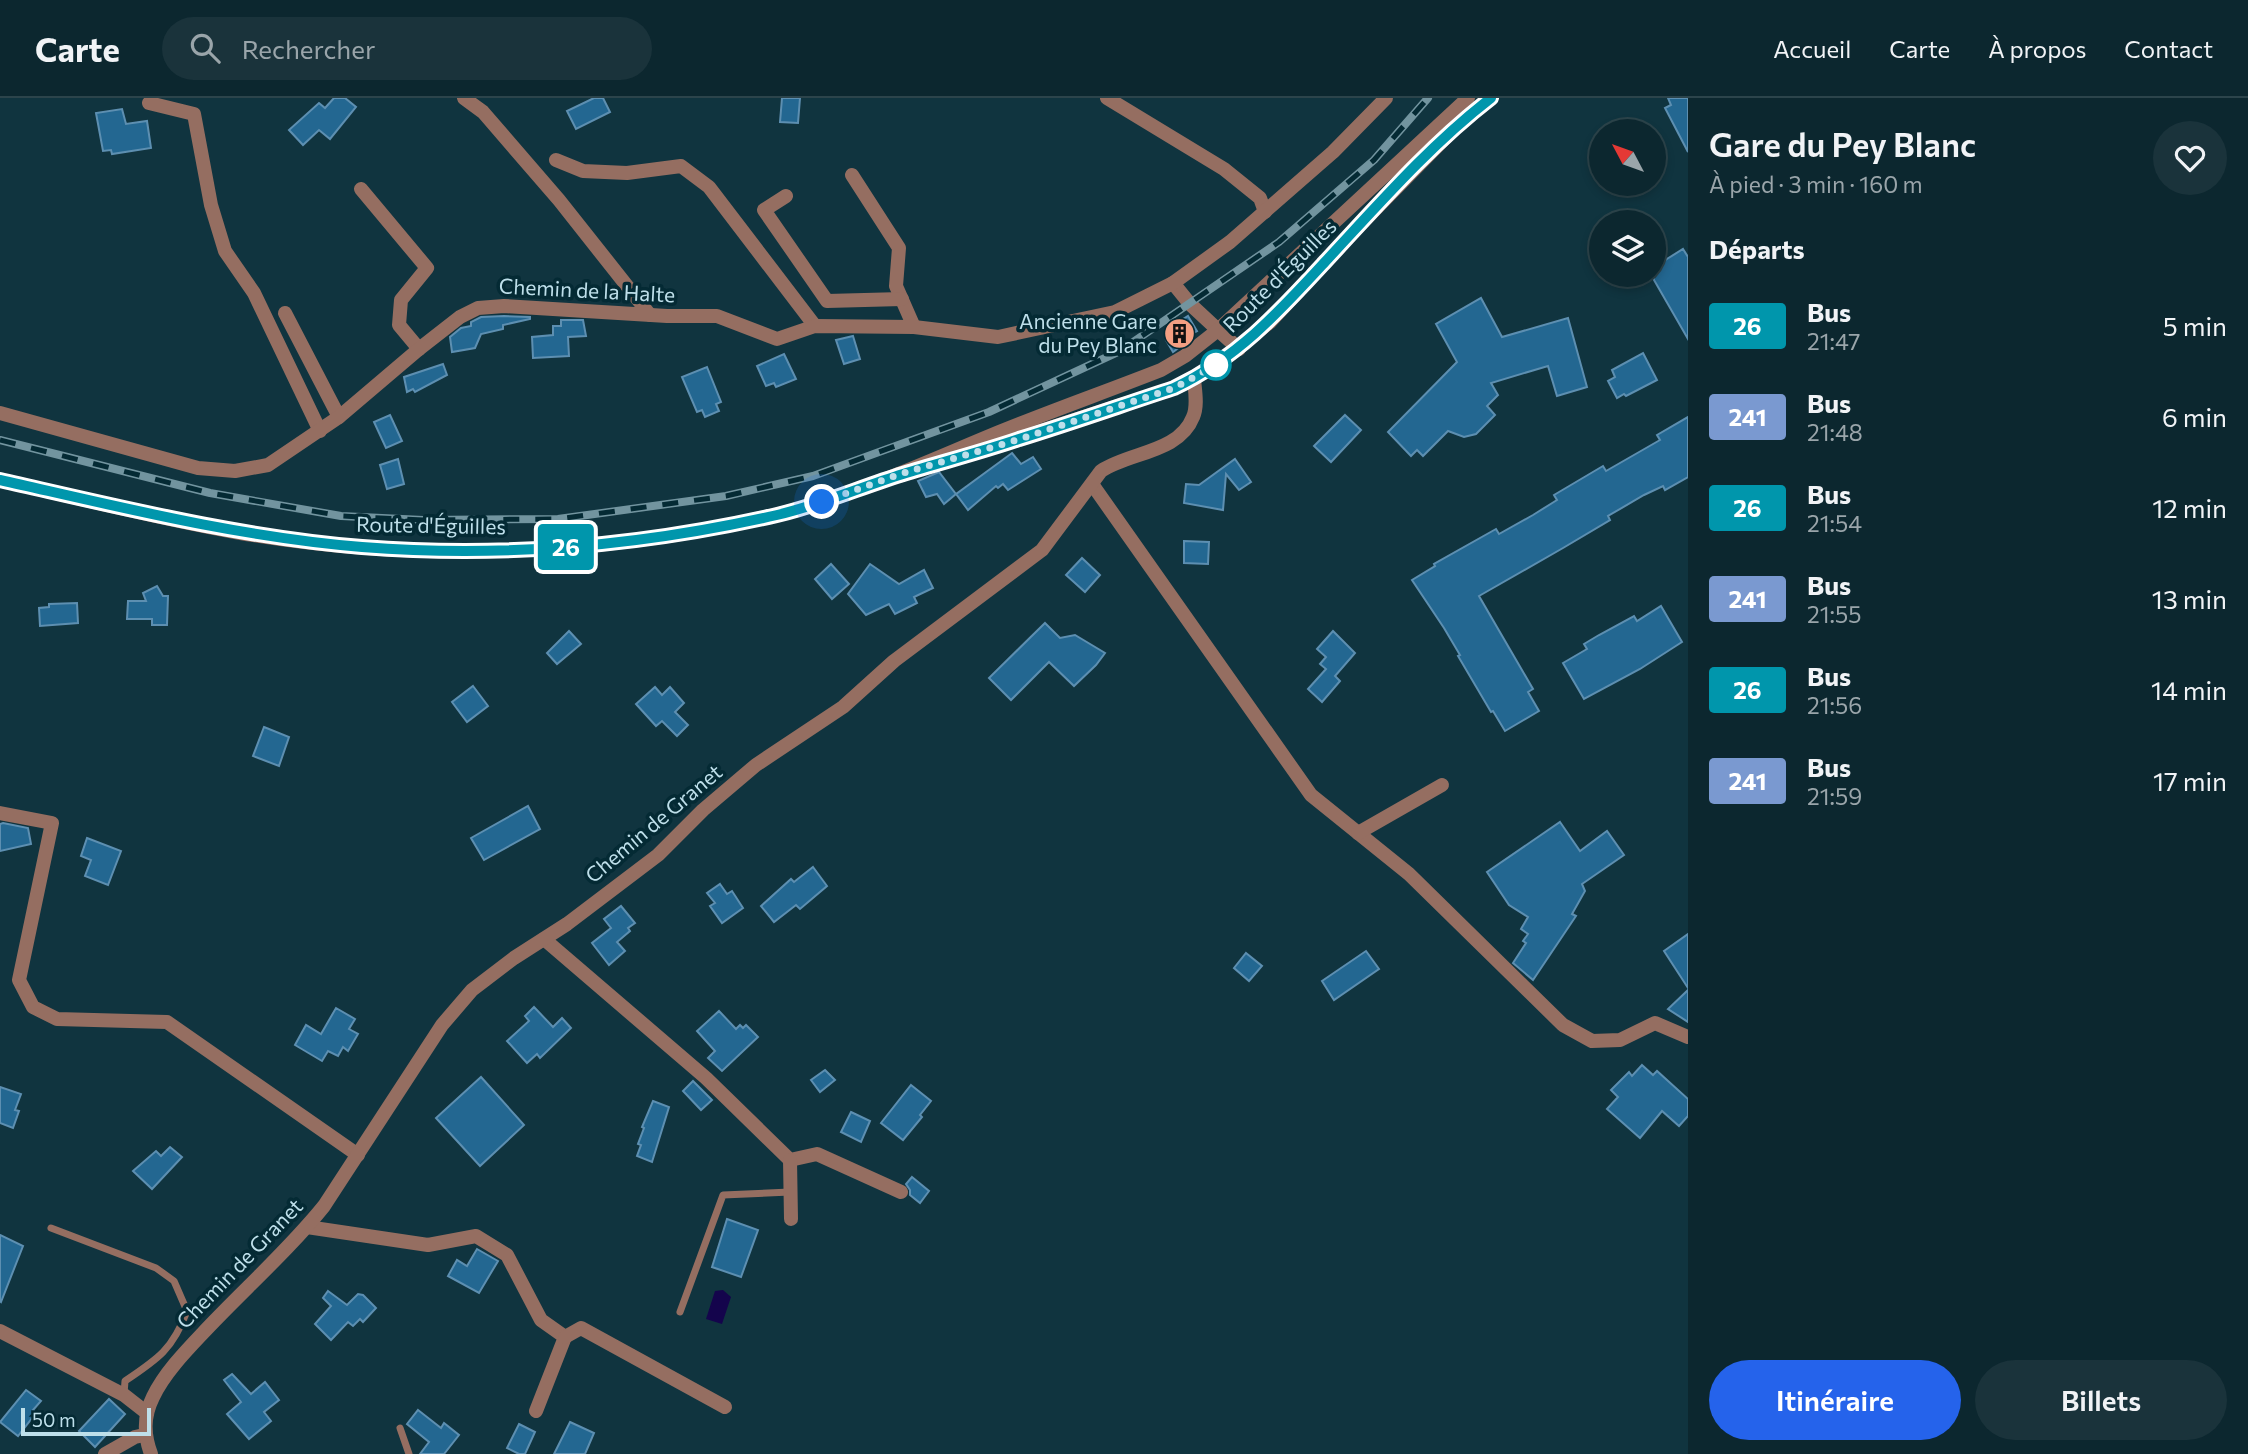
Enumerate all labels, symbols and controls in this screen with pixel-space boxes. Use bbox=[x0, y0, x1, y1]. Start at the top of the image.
search box bbox=[162, 17, 652, 80]
text: Carte bbox=[35, 28, 120, 69]
icon: search bbox=[186, 29, 224, 67]
text: Rechercher bbox=[242, 33, 375, 64]
text: Accueil bbox=[1773, 34, 1851, 63]
text: Carte bbox=[1889, 34, 1950, 63]
text: À propos bbox=[1988, 34, 2086, 63]
text: Contact bbox=[2124, 34, 2213, 63]
north arrow bbox=[1589, 119, 1666, 196]
map controls bbox=[1589, 119, 1666, 287]
button: heart bbox=[2153, 121, 2227, 195]
text: Gare du Pey Blanc bbox=[1709, 123, 1976, 164]
text: À pied · 3 min · 160 m bbox=[1709, 170, 1923, 198]
button: layers bbox=[1589, 210, 1666, 287]
street label: Route d'Éguilles bbox=[1217, 213, 1341, 337]
text: Départs bbox=[1709, 233, 1805, 264]
street label: Chemin de la Halte bbox=[498, 272, 676, 307]
text: Bus bbox=[1807, 296, 1851, 327]
place label: Ancienne Gare du Pey Blanc bbox=[1019, 308, 1157, 357]
text: 5 min bbox=[2163, 310, 2227, 341]
text: 26 bbox=[1733, 311, 1762, 340]
building icon: Ancienne Gare du Pey Blanc bbox=[1163, 317, 1197, 351]
text: 21:47 bbox=[1807, 327, 1861, 355]
unlabelled marker bbox=[1201, 350, 1231, 380]
text: Bus bbox=[1807, 387, 1851, 418]
text: 6 min bbox=[2162, 401, 2227, 432]
text: 241 bbox=[1728, 402, 1767, 431]
text: 21:48 bbox=[1807, 418, 1863, 446]
text: Bus bbox=[1807, 478, 1851, 509]
your location bbox=[804, 484, 839, 519]
text: 12 min bbox=[2152, 492, 2227, 523]
text: 26 bbox=[1733, 493, 1762, 522]
text: 21:54 bbox=[1807, 509, 1862, 537]
street label: Route d'Éguilles bbox=[356, 511, 506, 538]
line badge: 26 bbox=[534, 524, 598, 570]
text: 26 bbox=[552, 532, 580, 561]
text: Bus bbox=[1807, 569, 1851, 600]
text: 13 min bbox=[2152, 583, 2227, 614]
text: 241 bbox=[1728, 584, 1767, 613]
text: 21:55 bbox=[1807, 600, 1861, 628]
text: Bus bbox=[1807, 660, 1851, 691]
text: 14 min bbox=[2151, 674, 2227, 705]
text: 26 bbox=[1733, 675, 1762, 704]
text: 21:56 bbox=[1807, 691, 1862, 719]
text: Bus bbox=[1807, 751, 1851, 782]
street label: Chemin de Granet bbox=[580, 758, 726, 887]
text: 17 min bbox=[2153, 765, 2227, 796]
text: 241 bbox=[1728, 766, 1767, 795]
text: 21:59 bbox=[1807, 782, 1862, 810]
street label: Chemin de Granet bbox=[171, 1193, 307, 1333]
button: Itinéraire bbox=[1709, 1360, 1961, 1440]
button: Billets bbox=[1975, 1360, 2227, 1440]
scale bar bbox=[21, 1405, 150, 1437]
text: 50 m bbox=[32, 1408, 76, 1431]

